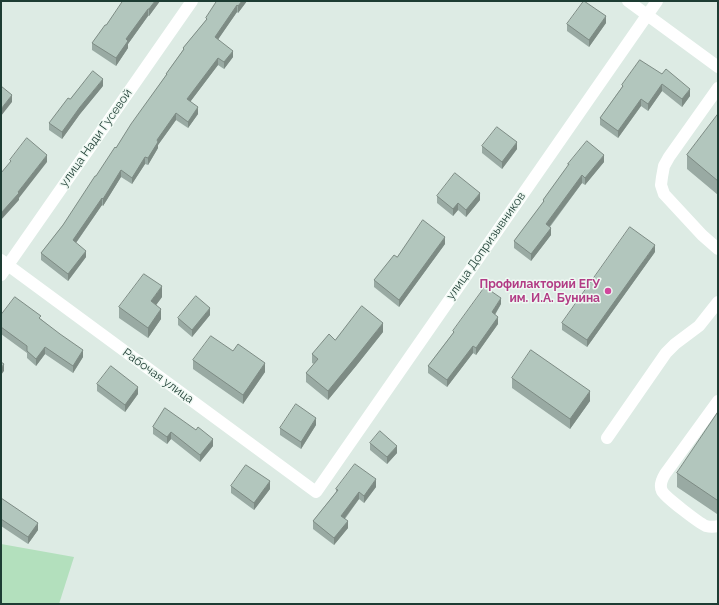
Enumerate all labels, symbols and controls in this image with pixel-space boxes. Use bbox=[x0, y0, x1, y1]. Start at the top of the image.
street label: улица Нади Гусевой bbox=[57, 86, 135, 190]
street label: улица Допризывников bbox=[443, 189, 529, 303]
place label: Профилакторий ЕГУ им. И.А. Бунина bbox=[479, 277, 600, 305]
marker: Профилакторий ЕГУ им. И.А. Бунина bbox=[603, 286, 613, 296]
street label: Рабочая улица bbox=[120, 345, 196, 407]

